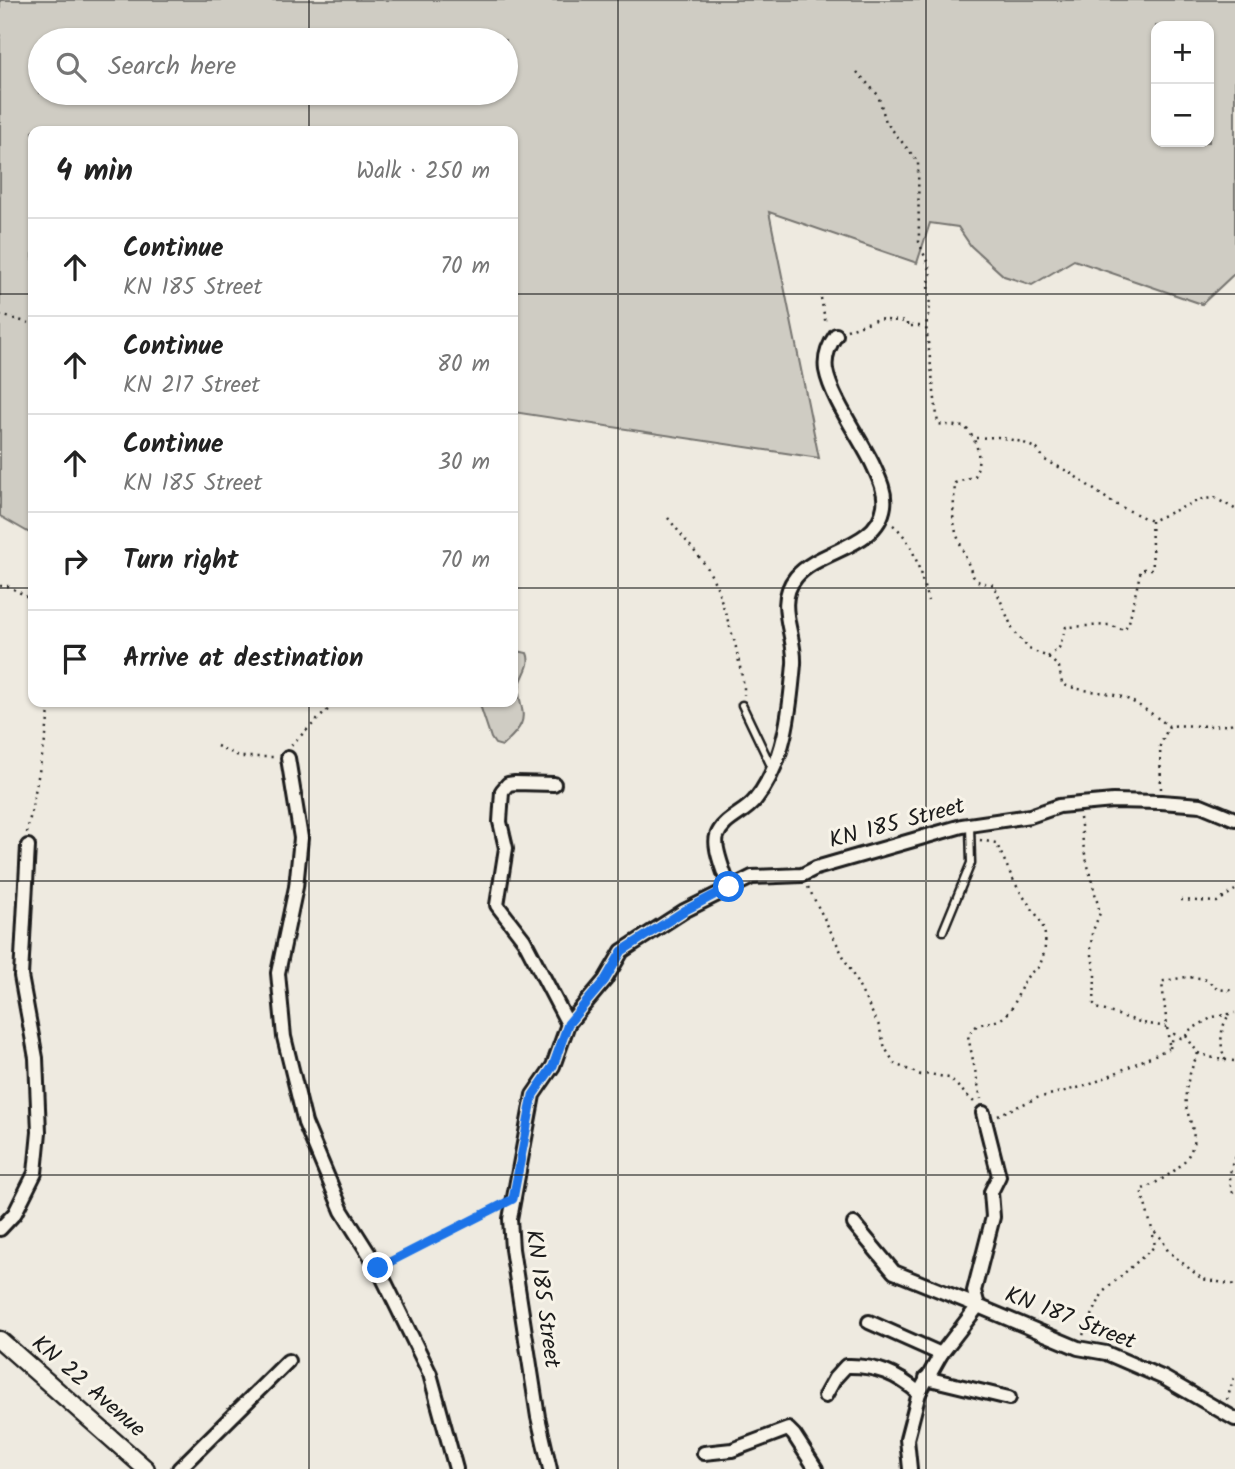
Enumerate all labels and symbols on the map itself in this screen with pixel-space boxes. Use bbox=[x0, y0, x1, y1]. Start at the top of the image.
street label: KN 185 Street bbox=[825, 788, 970, 859]
route start bbox=[713, 871, 744, 902]
street label: KN 185 Street bbox=[514, 1227, 570, 1372]
route end bbox=[362, 1252, 393, 1283]
street label: KN 187 Street bbox=[999, 1278, 1142, 1361]
street label: KN 22 Avenue bbox=[23, 1327, 153, 1447]

